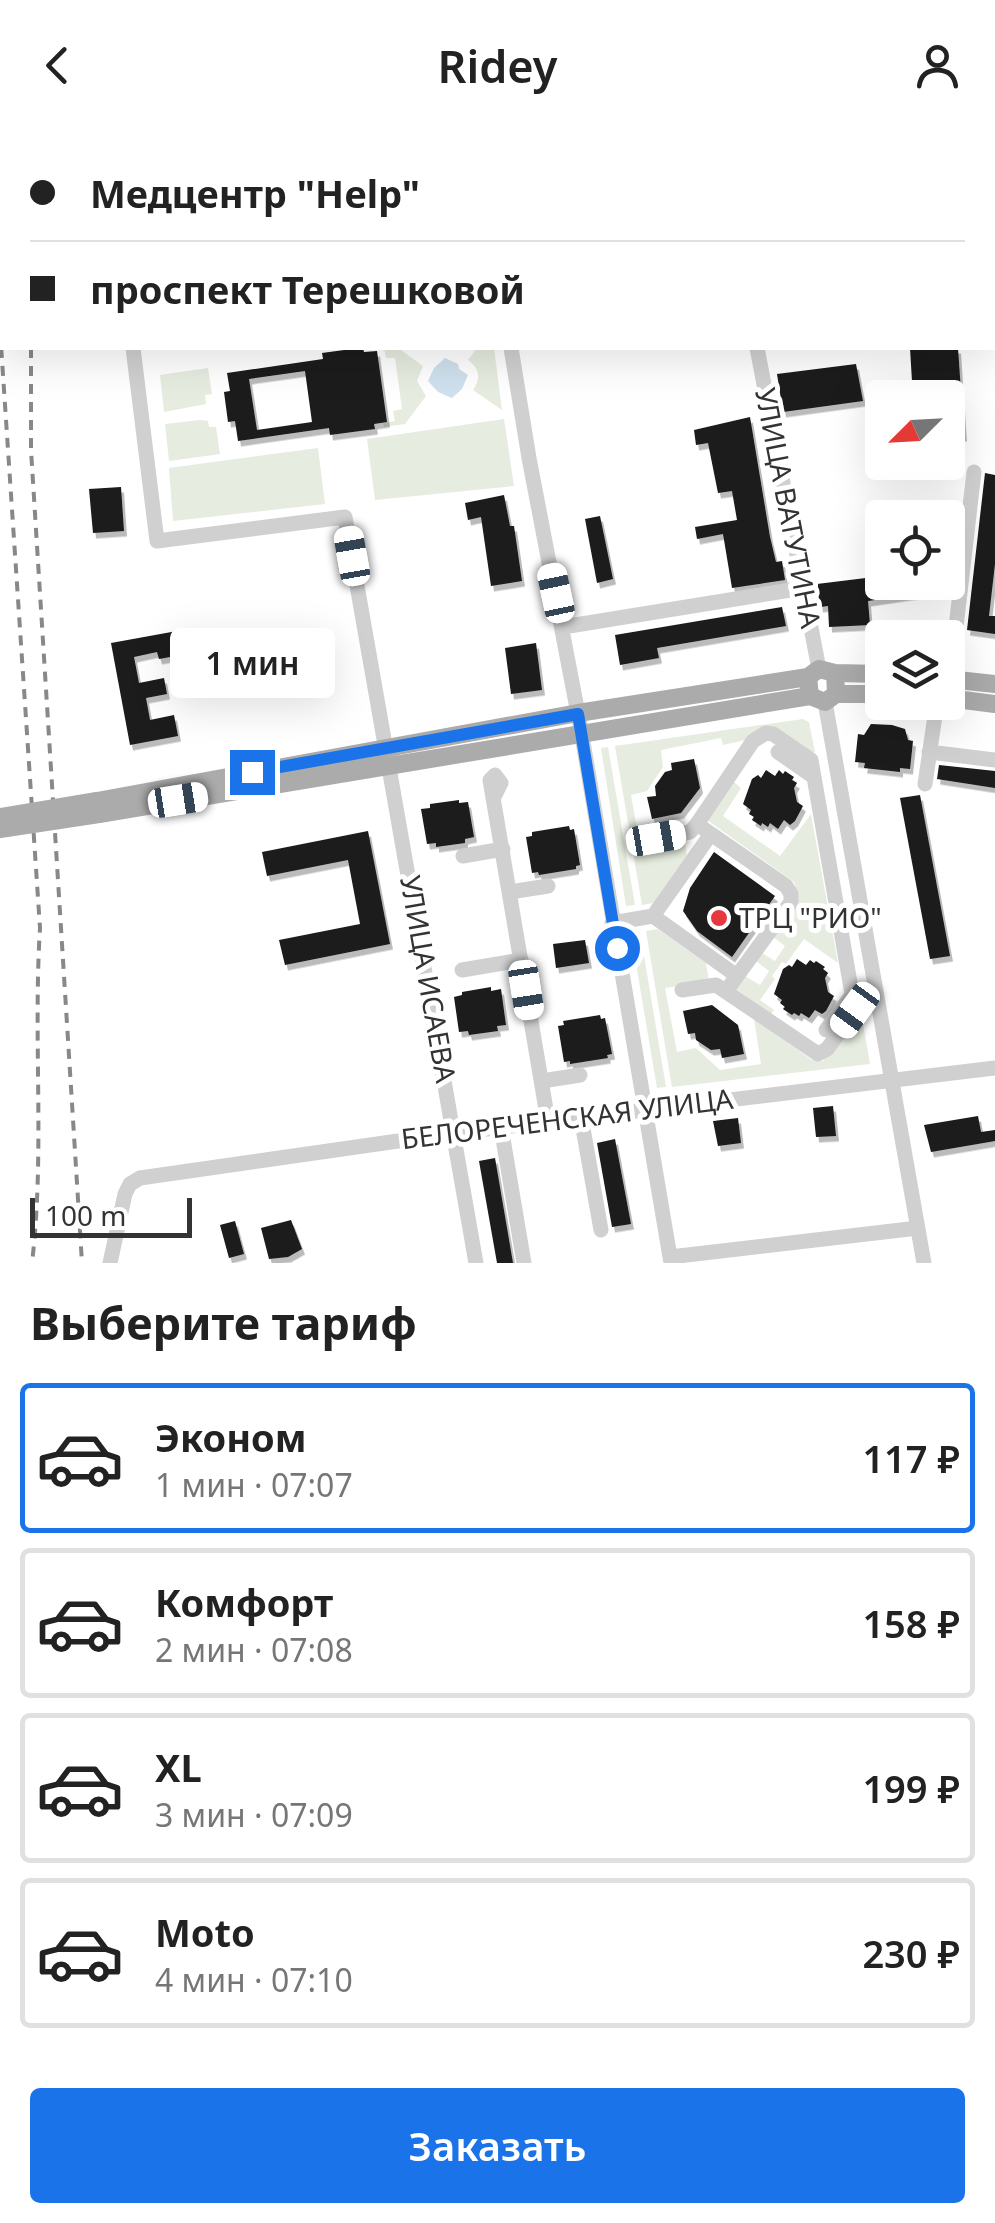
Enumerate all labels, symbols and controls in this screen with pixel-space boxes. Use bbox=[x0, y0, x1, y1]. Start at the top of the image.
text: Ridey bbox=[438, 35, 557, 96]
icon: back bbox=[30, 38, 85, 93]
icon: person bbox=[910, 38, 965, 93]
text: Медцентр "Help" bbox=[90, 167, 420, 219]
text: проспект Терешковой bbox=[90, 263, 525, 315]
north arrow bbox=[865, 380, 965, 480]
map controls bbox=[865, 380, 965, 720]
street label: УЛИЦА ВАТУТИНА bbox=[747, 385, 831, 631]
button: locate bbox=[865, 500, 965, 600]
car bbox=[332, 524, 372, 588]
car bbox=[535, 561, 577, 625]
button: layers bbox=[865, 620, 965, 720]
callout: 1 мин bbox=[170, 627, 334, 697]
text: 1 мин bbox=[206, 641, 299, 684]
route end bbox=[230, 750, 275, 795]
car bbox=[146, 780, 210, 820]
car bbox=[624, 818, 688, 858]
street label: УЛИЦА ИСАЕВА bbox=[392, 872, 466, 1086]
place label: ТРЦ "РИО" bbox=[739, 898, 882, 936]
marker: ТРЦ "РИО" bbox=[708, 907, 730, 929]
route start bbox=[595, 926, 640, 971]
car bbox=[506, 958, 546, 1022]
car bbox=[825, 977, 885, 1043]
street label: БЕЛОРЕЧЕНСКАЯ УЛИЦА bbox=[399, 1079, 735, 1157]
scale bar bbox=[30, 1193, 192, 1238]
text: 100 m bbox=[45, 1196, 127, 1234]
text: Выберите тариф bbox=[30, 1292, 417, 1353]
text: Эконом bbox=[155, 1411, 307, 1463]
icon: car bbox=[35, 1413, 125, 1503]
text: 117 ₽ bbox=[862, 1432, 960, 1484]
text: 1 мин · 07:07 bbox=[155, 1463, 353, 1506]
text: Комфорт bbox=[155, 1576, 333, 1628]
icon: car bbox=[35, 1578, 125, 1668]
text: 158 ₽ bbox=[862, 1597, 960, 1649]
text: 2 мин · 07:08 bbox=[155, 1628, 353, 1671]
text: XL bbox=[155, 1741, 202, 1793]
icon: car bbox=[35, 1743, 125, 1833]
text: 199 ₽ bbox=[862, 1762, 960, 1814]
text: 3 мин · 07:09 bbox=[155, 1793, 353, 1836]
text: Moto bbox=[155, 1906, 255, 1958]
icon: car bbox=[35, 1908, 125, 1998]
text: 230 ₽ bbox=[862, 1927, 960, 1979]
text: 4 мин · 07:10 bbox=[155, 1958, 353, 2001]
button: Заказать bbox=[30, 2088, 965, 2203]

